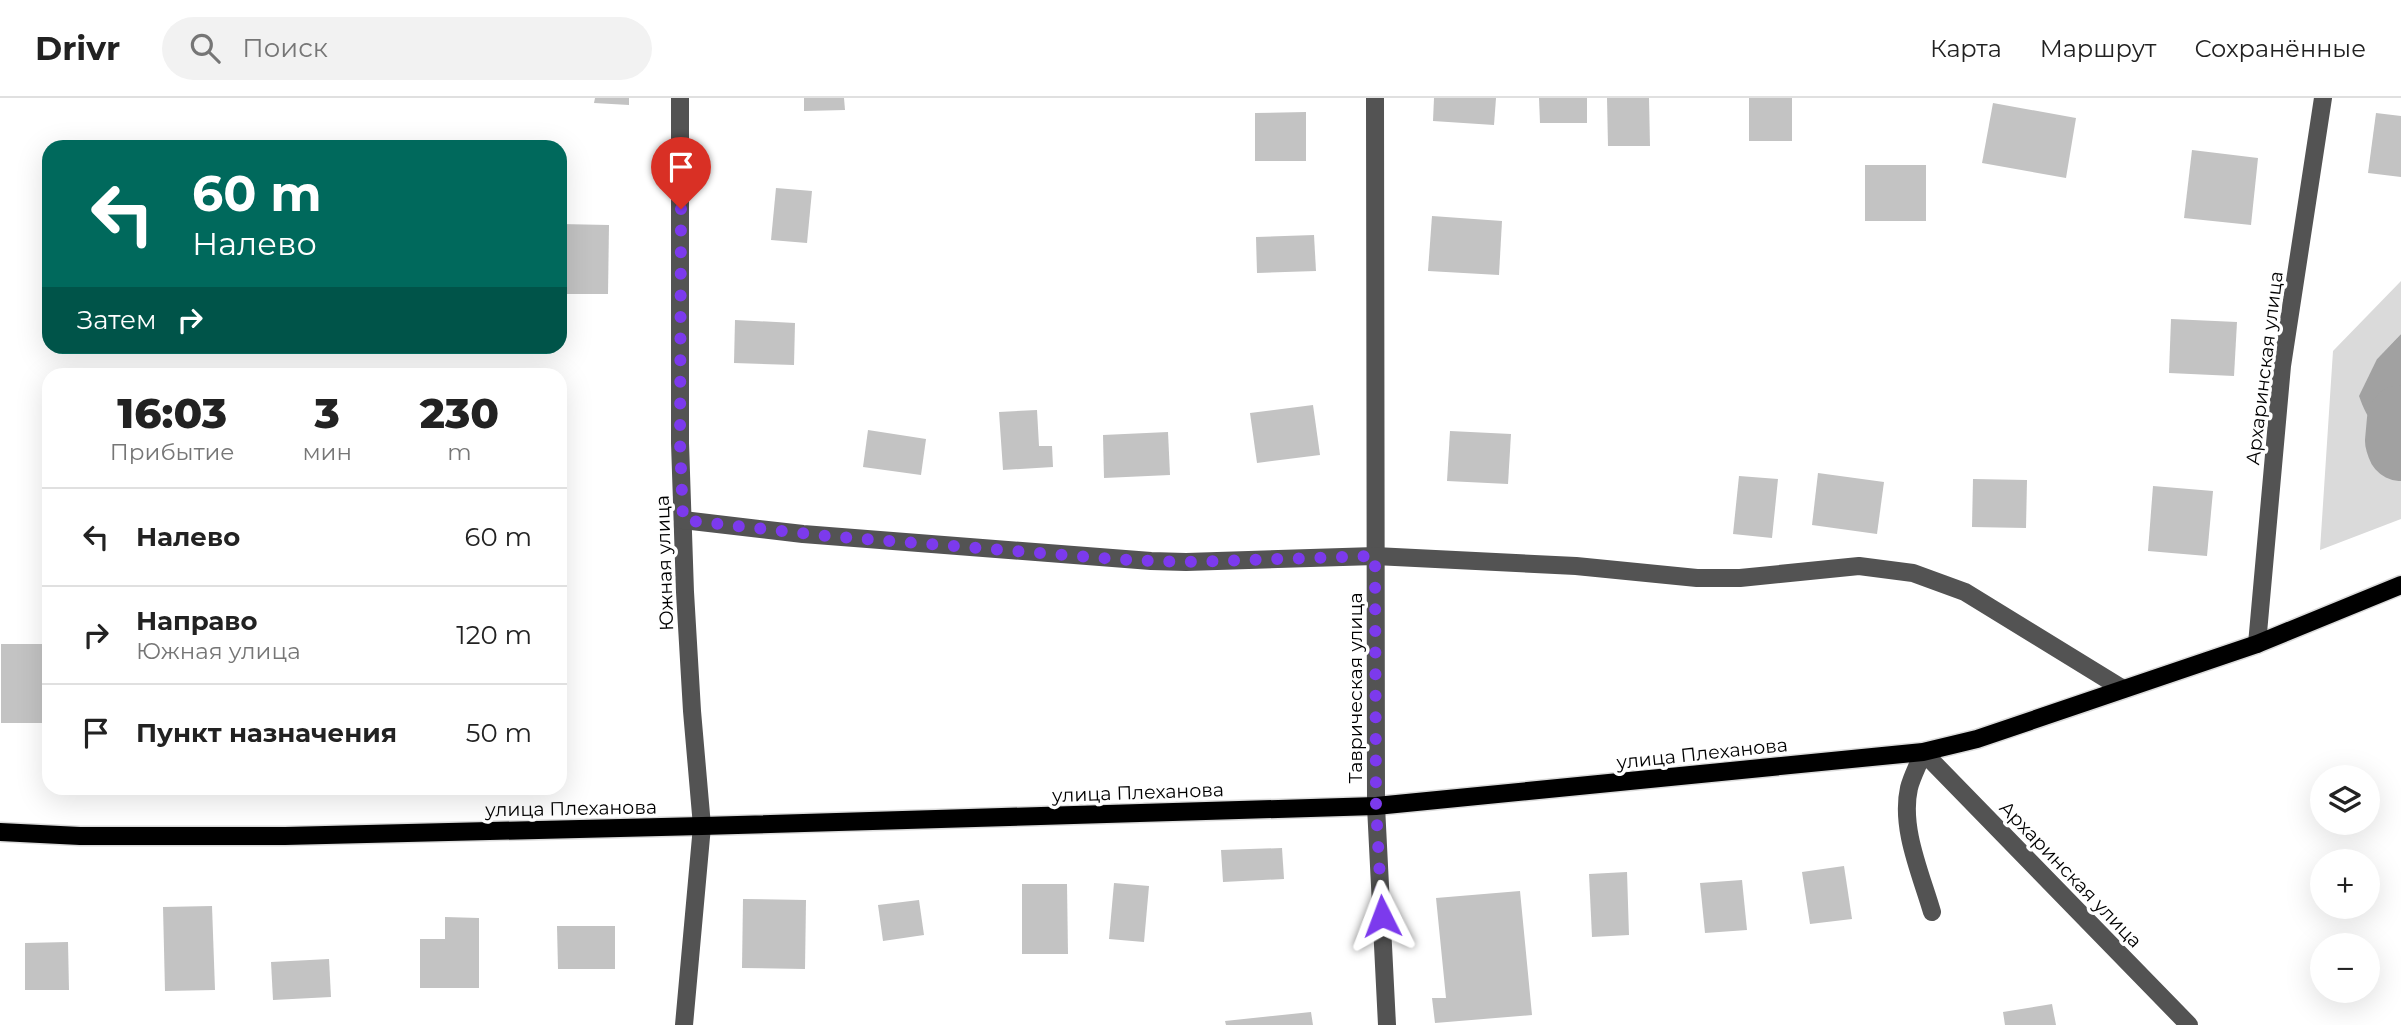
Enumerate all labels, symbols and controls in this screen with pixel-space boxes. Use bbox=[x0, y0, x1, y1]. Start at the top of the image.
search box bbox=[162, 17, 652, 80]
text: Drivr bbox=[35, 28, 120, 68]
icon: search bbox=[186, 29, 224, 67]
text: Поиск bbox=[242, 32, 328, 64]
text: Карта bbox=[1930, 34, 2002, 63]
text: Маршрут bbox=[2040, 34, 2156, 63]
text: Сохранённые bbox=[2194, 34, 2366, 63]
pin bbox=[651, 137, 711, 209]
icon: arrive bbox=[662, 148, 700, 186]
text: 60 m bbox=[192, 164, 322, 223]
icon: left bbox=[77, 168, 168, 259]
text: Налево bbox=[192, 224, 317, 263]
street label: Архаринская улица bbox=[2241, 270, 2288, 466]
icon: right bbox=[171, 301, 209, 339]
text: Затем bbox=[77, 304, 157, 336]
text: 16:03 bbox=[117, 387, 227, 439]
text: 3 bbox=[315, 387, 340, 439]
text: 230 bbox=[420, 387, 499, 439]
text: Прибытие bbox=[110, 438, 235, 466]
text: мин bbox=[302, 438, 352, 466]
text: m bbox=[447, 438, 472, 466]
street label: Южная улица bbox=[651, 495, 678, 631]
icon: left bbox=[77, 518, 115, 556]
text: Налево bbox=[136, 521, 240, 553]
text: 60 m bbox=[465, 521, 532, 553]
street label: Таврическая улица bbox=[1344, 593, 1367, 783]
text: Направо bbox=[136, 605, 257, 637]
icon: right bbox=[77, 616, 115, 654]
text: 120 m bbox=[456, 619, 532, 651]
text: Южная улица bbox=[136, 637, 301, 665]
icon: arrive bbox=[77, 714, 115, 752]
text: Пункт назначения bbox=[136, 717, 397, 749]
text: 50 m bbox=[466, 717, 532, 749]
street label: улица Плеханова bbox=[1614, 733, 1789, 774]
map controls bbox=[2310, 765, 2380, 1003]
button: layers bbox=[2310, 765, 2380, 835]
street label: улица Плеханова bbox=[1051, 778, 1224, 807]
street label: улица Плеханова bbox=[484, 796, 657, 822]
street label: Архаринская улица bbox=[1995, 796, 2147, 953]
button: + bbox=[2310, 849, 2380, 919]
position arrow bbox=[1345, 879, 1419, 953]
button: − bbox=[2310, 933, 2380, 1003]

